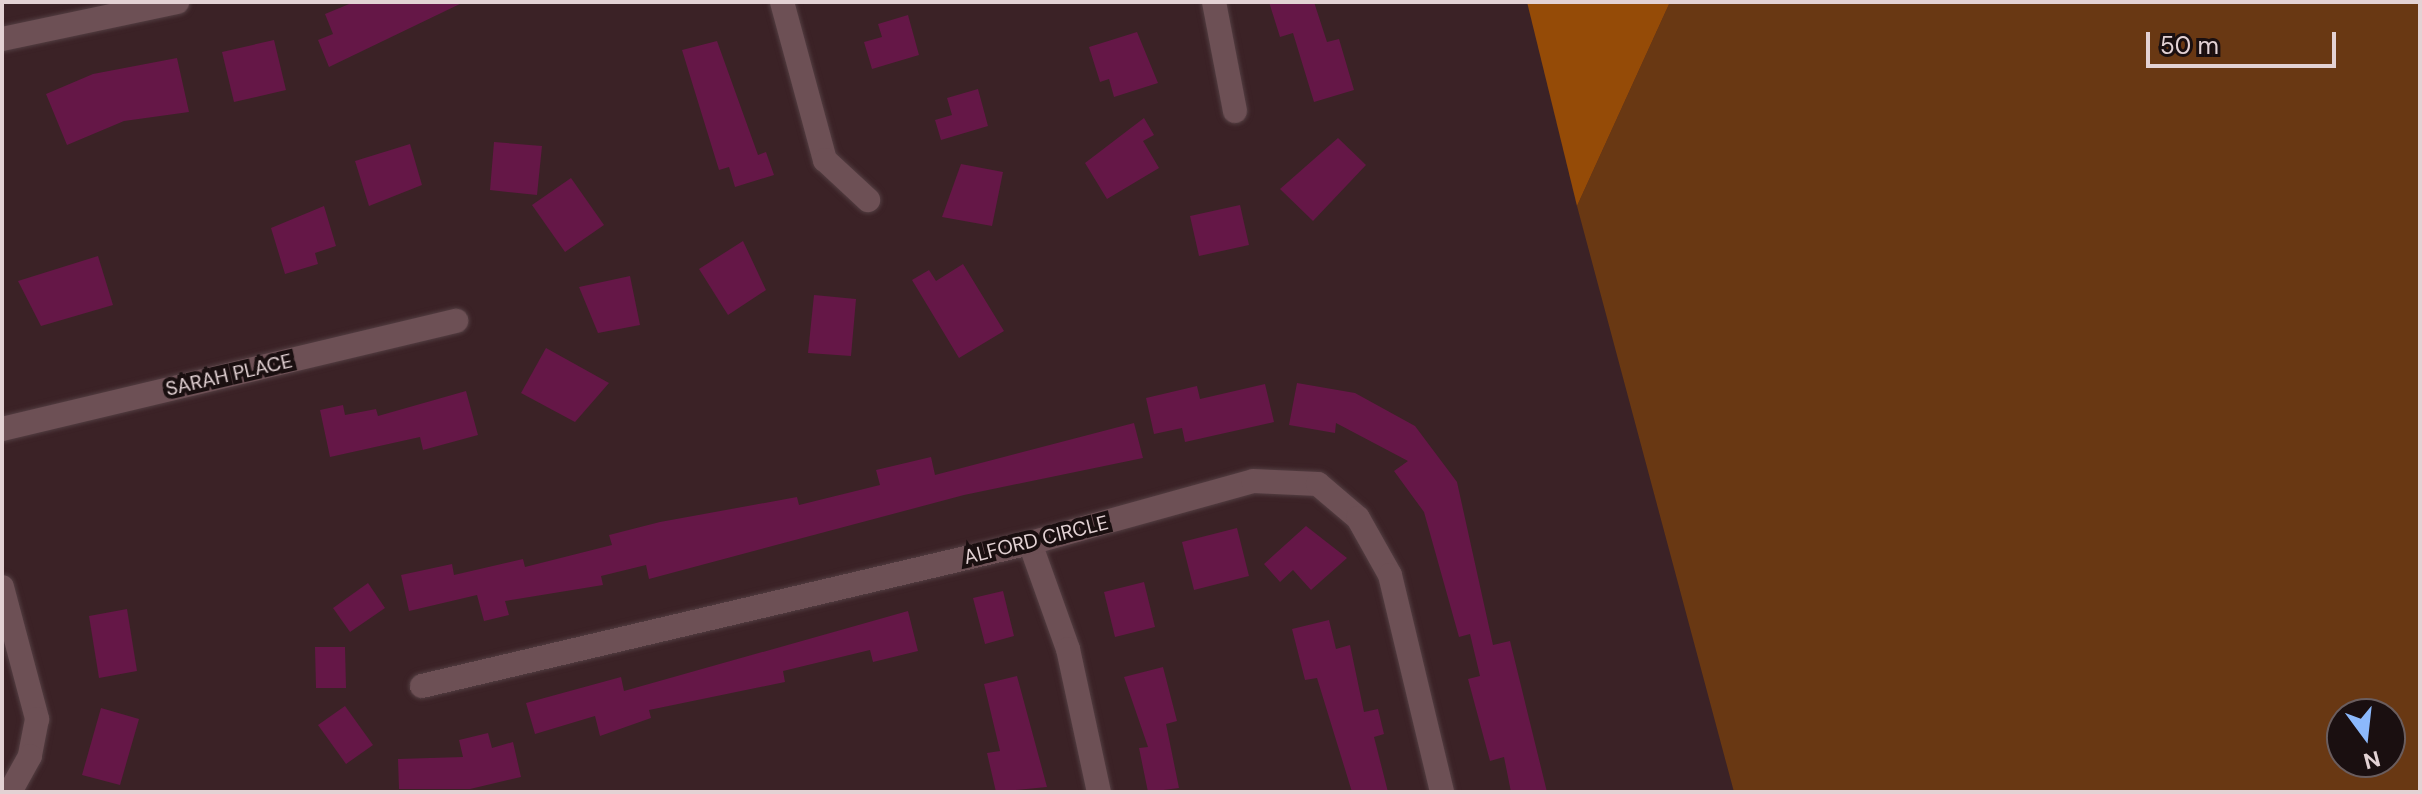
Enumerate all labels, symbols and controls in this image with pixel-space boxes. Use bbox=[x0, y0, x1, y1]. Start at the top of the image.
scale bar bbox=[2150, 16, 2340, 66]
text: 50 m bbox=[2160, 30, 2219, 61]
street label: SARAH PLACE bbox=[163, 349, 295, 401]
street label: ALFORD CIRCLE bbox=[961, 510, 1111, 570]
north arrow bbox=[2326, 698, 2406, 778]
text: N bbox=[2360, 744, 2383, 776]

